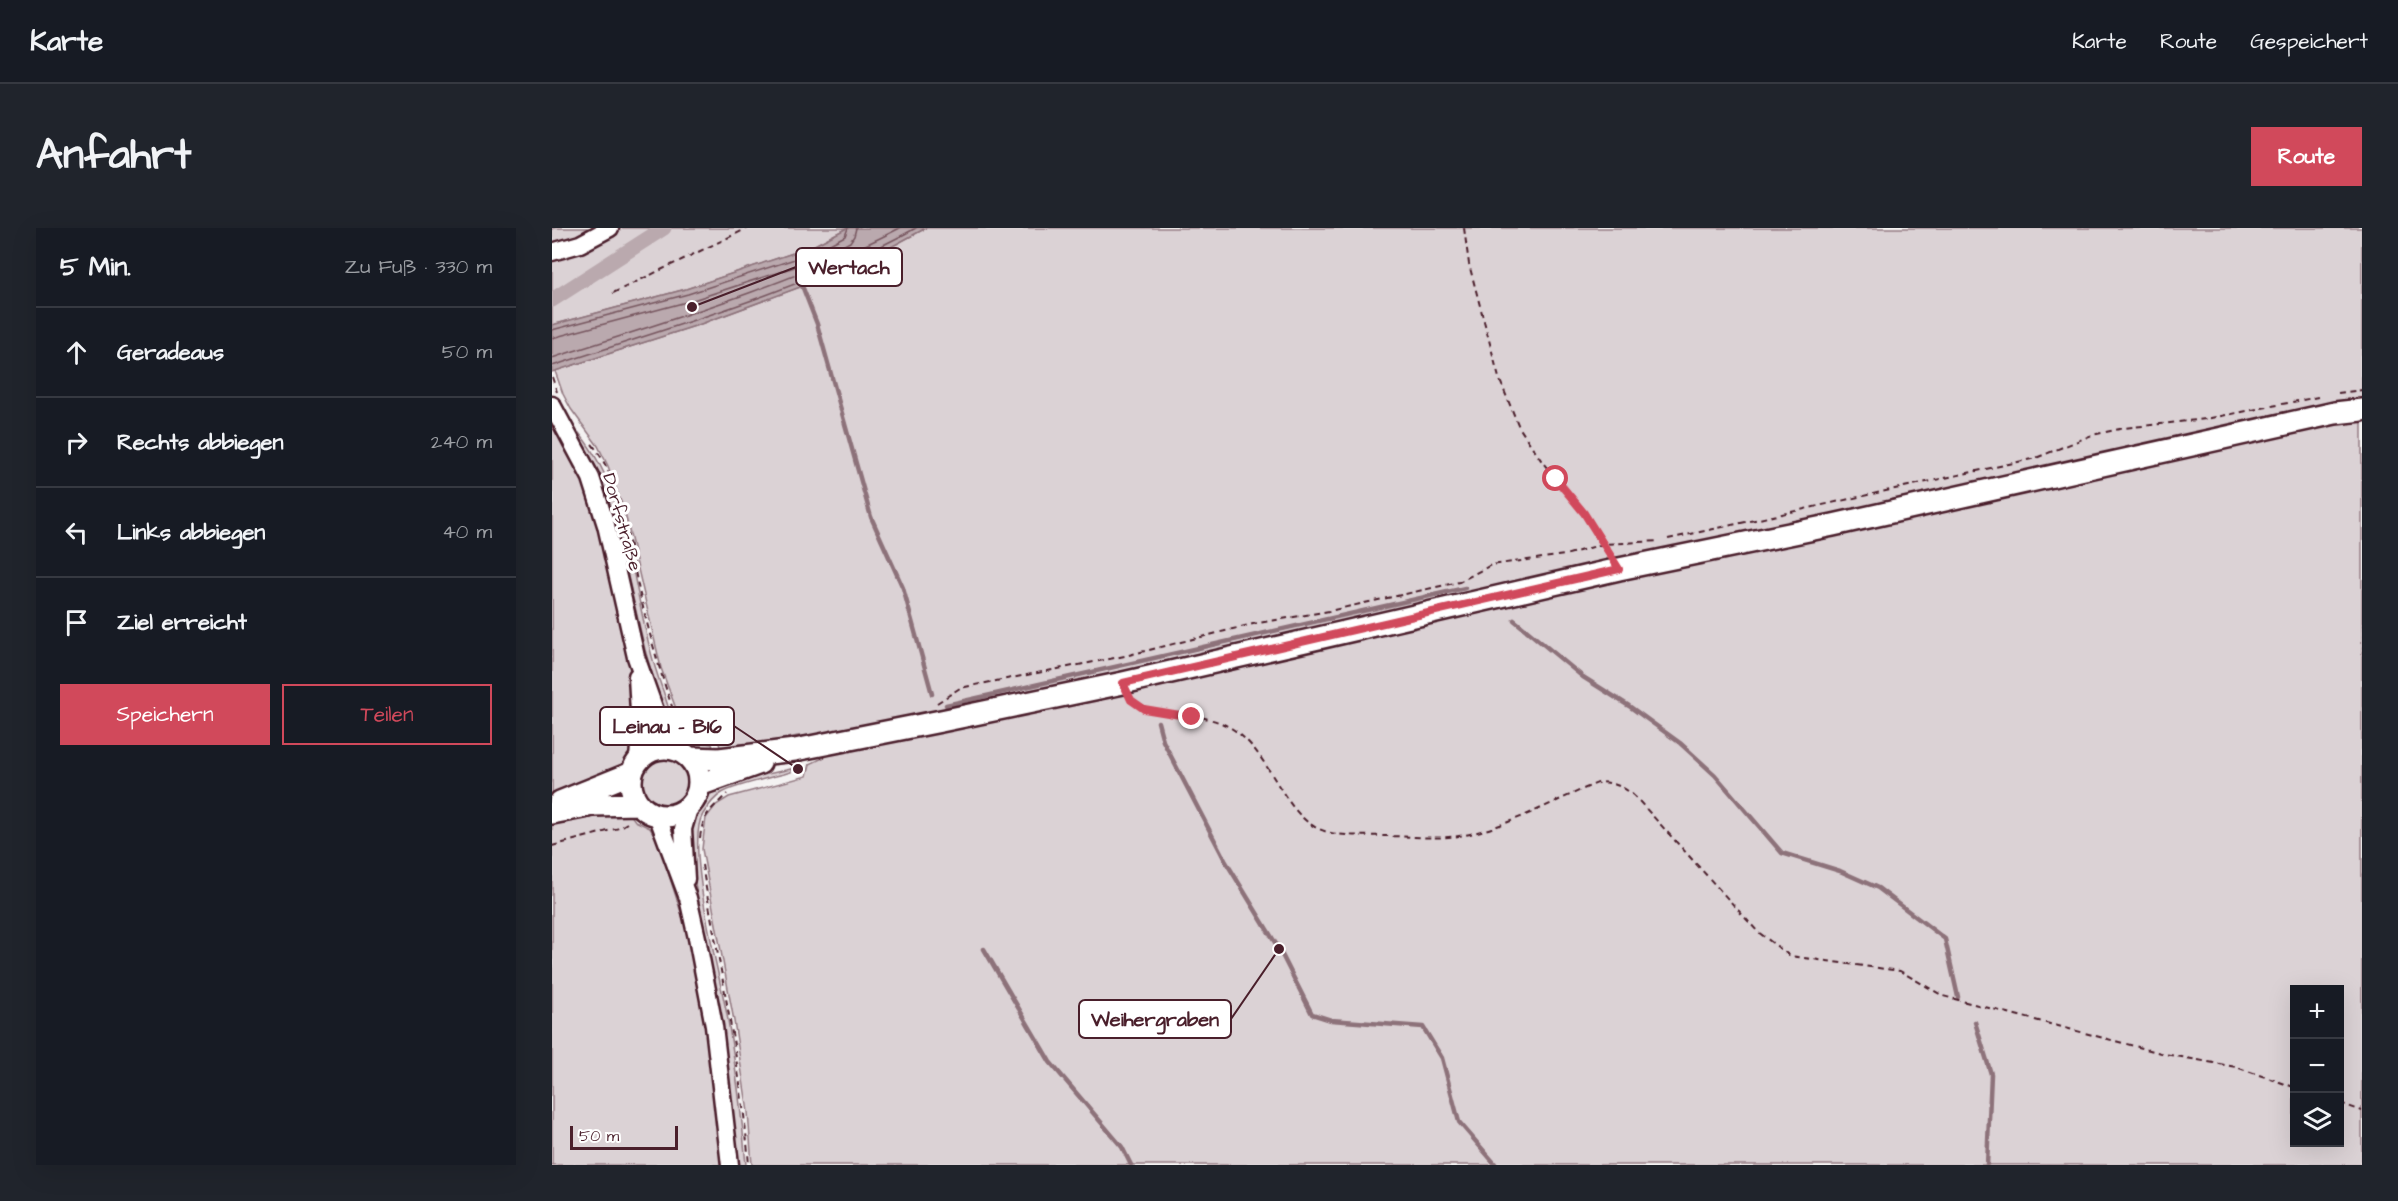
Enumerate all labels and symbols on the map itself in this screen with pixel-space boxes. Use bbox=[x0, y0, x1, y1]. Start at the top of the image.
callout: Wertach bbox=[796, 248, 902, 286]
text: Wertach bbox=[807, 254, 891, 282]
route start bbox=[1542, 465, 1568, 491]
street label: Dorfstraße bbox=[596, 470, 648, 574]
route end bbox=[1178, 703, 1204, 729]
callout: Leinau - B16 bbox=[600, 707, 734, 745]
text: Leinau - B16 bbox=[612, 713, 722, 741]
callout: Weihergraben bbox=[1079, 1000, 1231, 1038]
text: Weihergraben bbox=[1090, 1006, 1219, 1035]
scale bar bbox=[570, 1123, 678, 1150]

